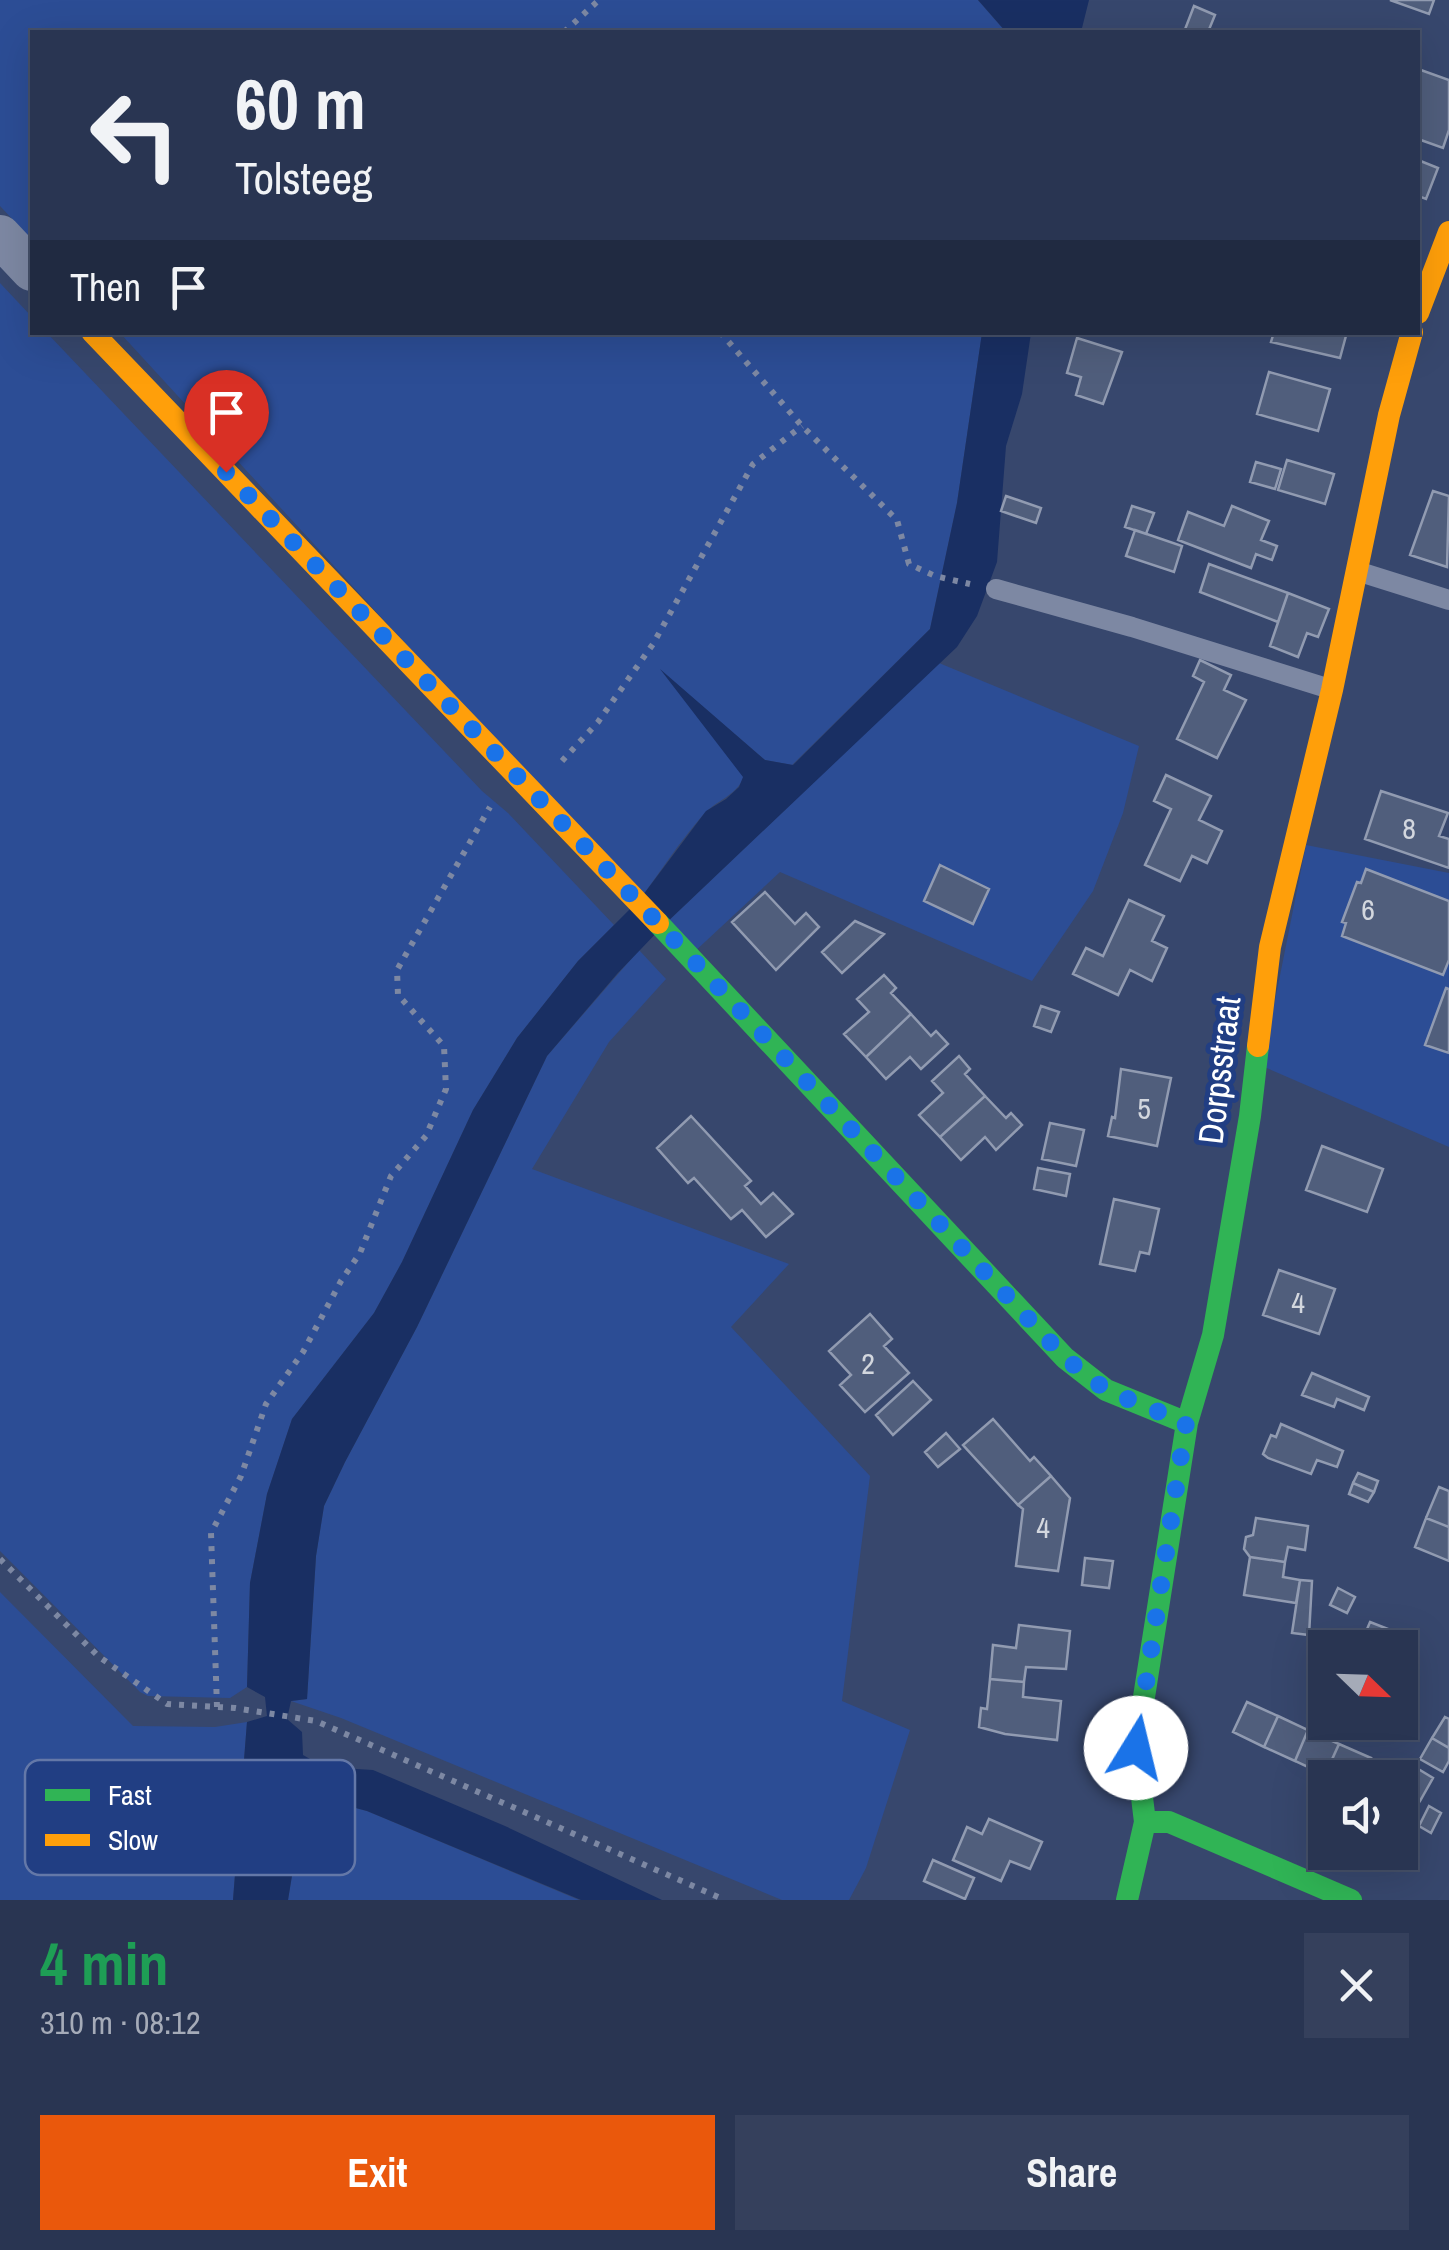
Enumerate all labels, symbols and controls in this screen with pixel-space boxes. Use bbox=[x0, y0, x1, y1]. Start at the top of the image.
text: 60 m bbox=[235, 57, 366, 151]
icon: left bbox=[70, 70, 200, 200]
text: Tolsteeg bbox=[235, 147, 372, 208]
icon: arrive bbox=[161, 260, 216, 315]
text: Then bbox=[70, 262, 141, 313]
pin bbox=[184, 370, 269, 473]
icon: arrive bbox=[199, 385, 254, 440]
house number: 8 bbox=[1402, 808, 1416, 848]
house number: 6 bbox=[1361, 889, 1375, 929]
street label: Dorpsstraat bbox=[1187, 994, 1251, 1146]
house number: 5 bbox=[1137, 1088, 1151, 1128]
house number: 4 bbox=[1291, 1282, 1305, 1322]
house number: 2 bbox=[861, 1343, 875, 1383]
house number: 4 bbox=[1036, 1507, 1050, 1547]
north arrow bbox=[1308, 1630, 1418, 1740]
map controls bbox=[1308, 1630, 1418, 1870]
position arrow bbox=[1084, 1696, 1188, 1800]
legend bbox=[25, 1760, 355, 1875]
button: sound bbox=[1308, 1760, 1418, 1870]
text: Fast bbox=[108, 1776, 152, 1814]
text: Slow bbox=[108, 1821, 158, 1859]
text: 4 min bbox=[40, 1923, 169, 2004]
button: close bbox=[1304, 1933, 1409, 2038]
text: 310 m · 08:12 bbox=[40, 2001, 200, 2044]
button: Exit bbox=[40, 2115, 715, 2230]
button: Share bbox=[735, 2115, 1409, 2230]

